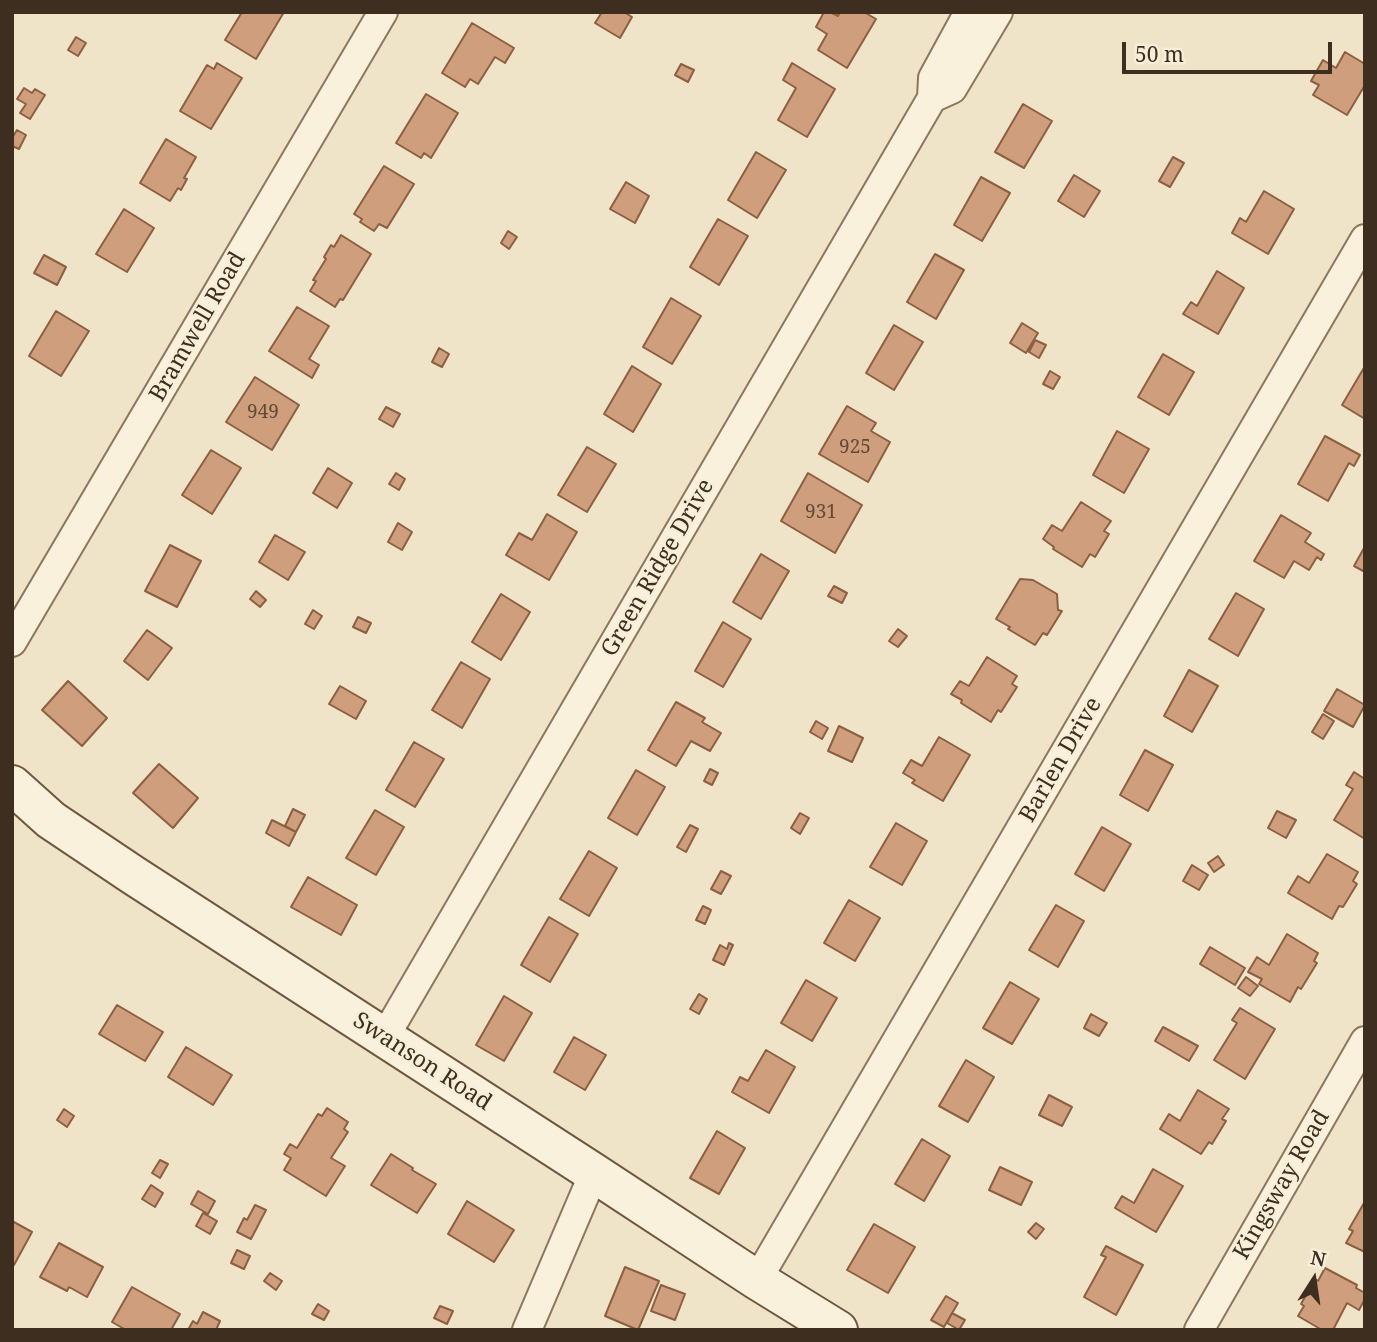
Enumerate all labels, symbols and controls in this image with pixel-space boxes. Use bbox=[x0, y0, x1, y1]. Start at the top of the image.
scale bar bbox=[1125, 28, 1335, 72]
text: 50 m bbox=[1135, 40, 1184, 68]
street label: Bramwell Road bbox=[144, 247, 252, 407]
house number: 949 bbox=[247, 402, 279, 424]
house number: 925 bbox=[839, 437, 871, 459]
street label: Green Ridge Drive bbox=[596, 474, 720, 662]
house number: 931 bbox=[805, 502, 837, 524]
street label: Barlen Drive bbox=[1014, 693, 1108, 827]
street label: Swanson Road bbox=[347, 1007, 497, 1117]
street label: Kingsway Road bbox=[1228, 1105, 1336, 1265]
north arrow bbox=[1279, 1244, 1349, 1314]
text: N bbox=[1308, 1244, 1328, 1273]

